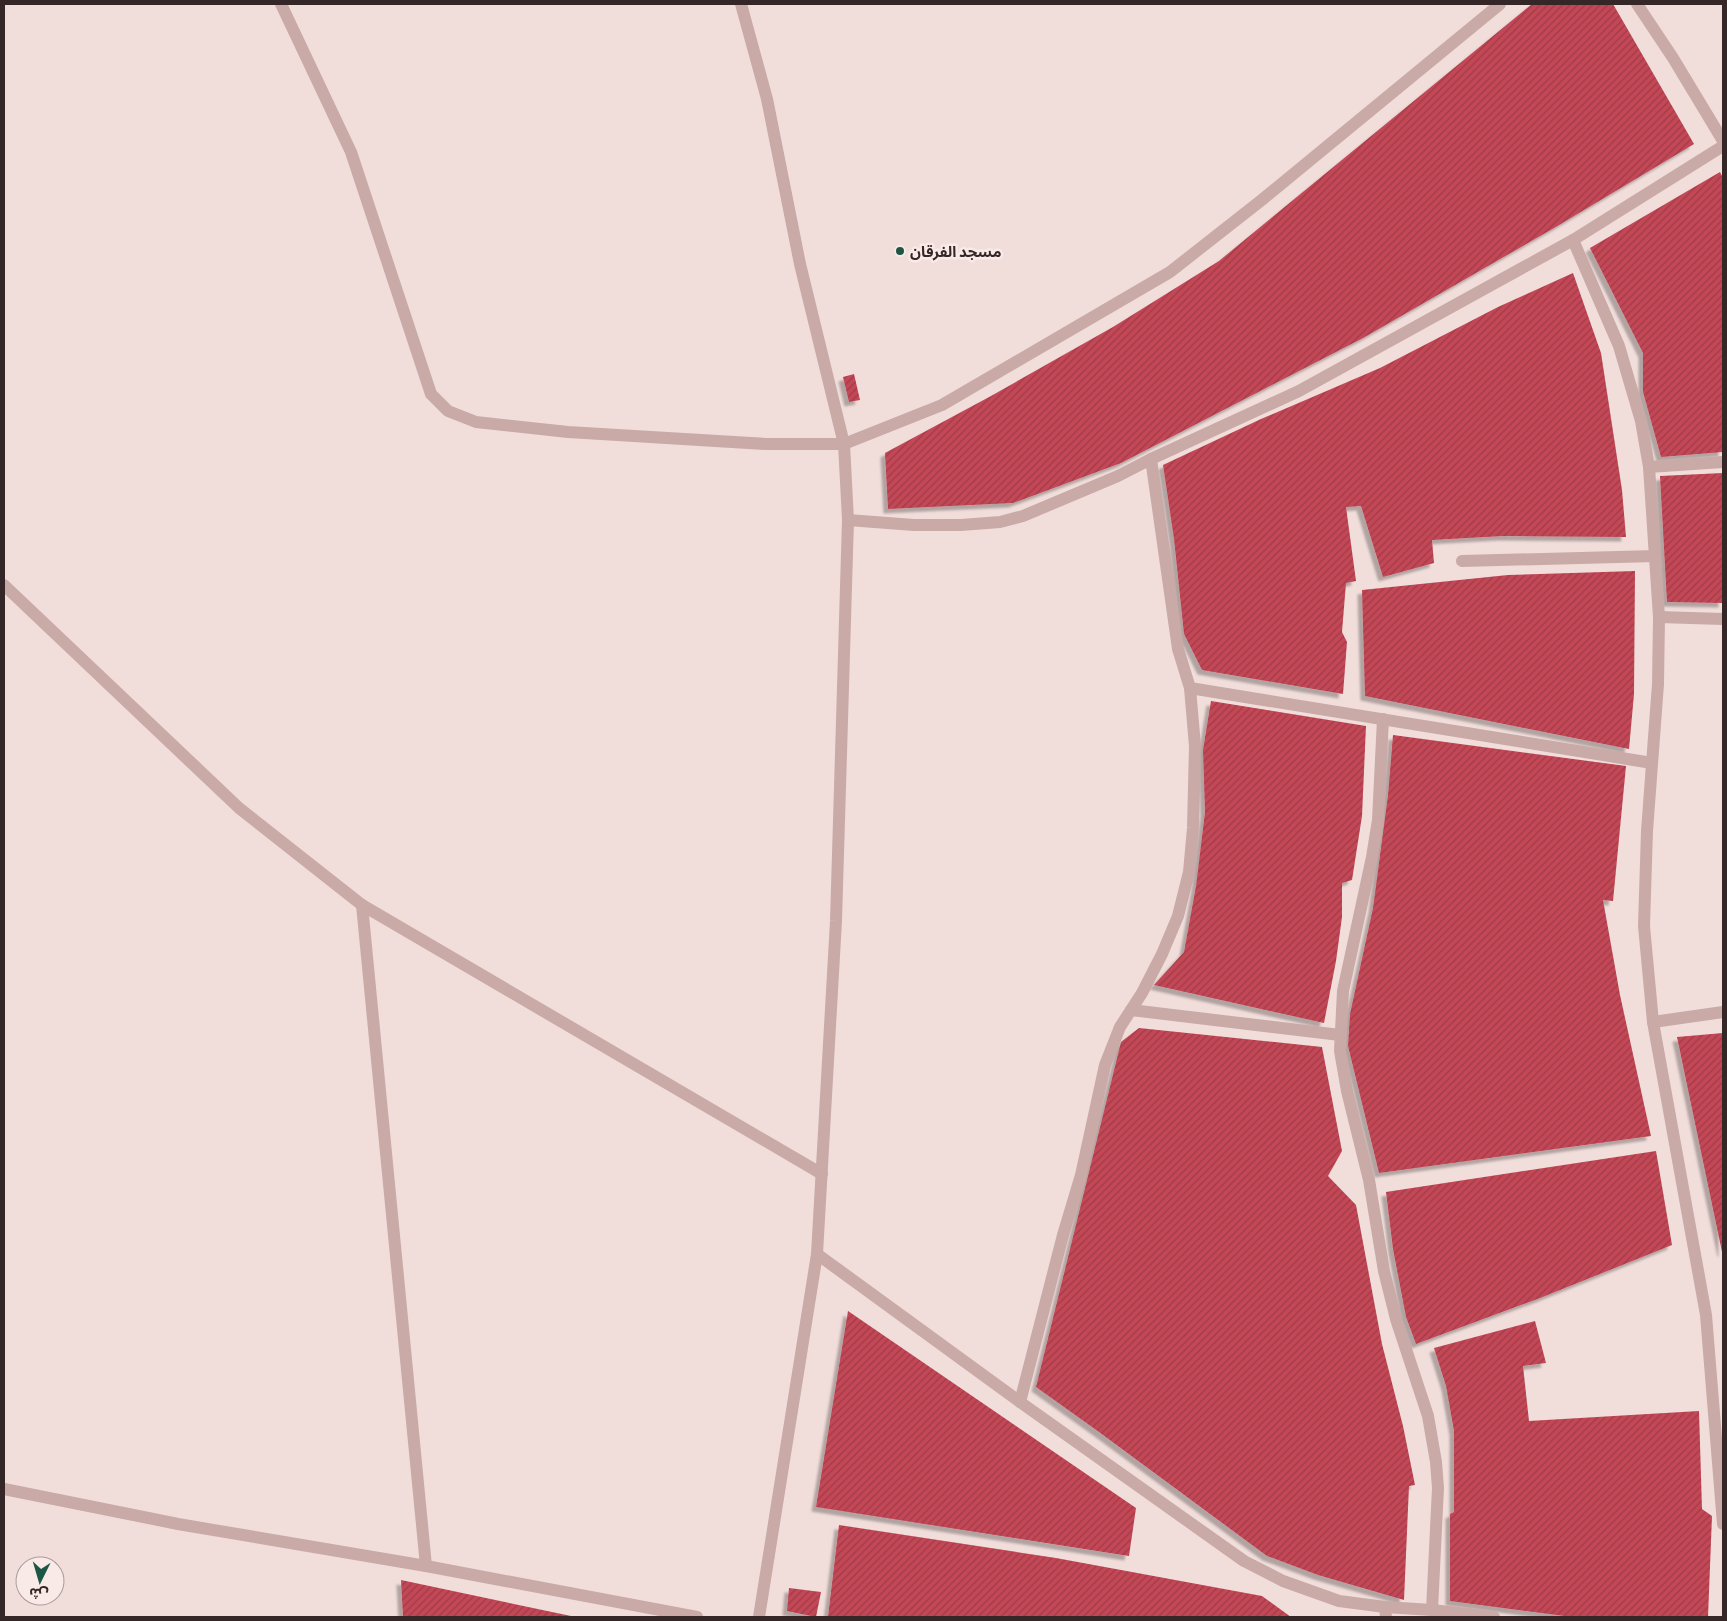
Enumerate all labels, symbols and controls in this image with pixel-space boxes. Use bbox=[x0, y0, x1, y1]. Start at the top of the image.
place label: مسجد الفرقان bbox=[910, 242, 1002, 261]
marker: مسجد الفرقان bbox=[894, 245, 906, 257]
north arrow bbox=[15, 1556, 65, 1606]
text: ش bbox=[29, 1585, 49, 1604]

